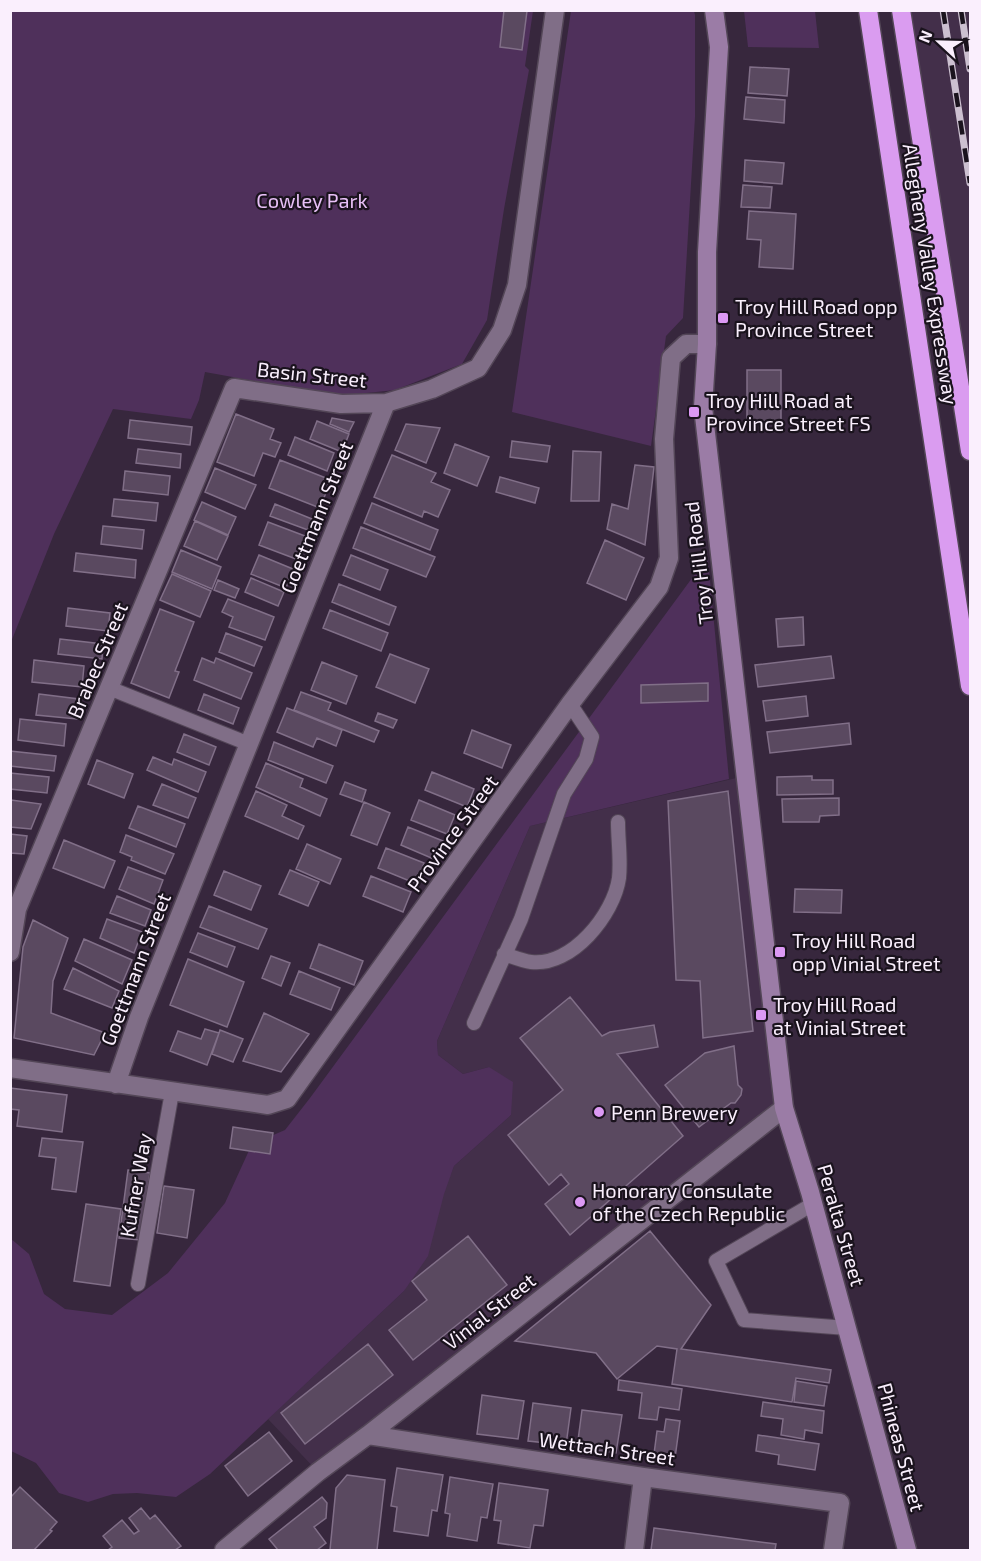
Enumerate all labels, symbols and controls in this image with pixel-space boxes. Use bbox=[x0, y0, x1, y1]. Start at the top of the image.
north arrow bbox=[909, 12, 969, 72]
text: N bbox=[914, 27, 936, 45]
street label: Allegheny Valley Expressway bbox=[898, 142, 964, 407]
park label: Cowley Park bbox=[256, 188, 368, 212]
place label: Troy Hill Road opp Province Street bbox=[735, 294, 898, 341]
marker: Troy Hill Road opp Province Street bbox=[716, 311, 730, 325]
street label: Basin Street bbox=[256, 356, 368, 392]
place label: Troy Hill Road at Province Street FS bbox=[706, 388, 871, 435]
marker: Troy Hill Road at Province Street FS bbox=[687, 405, 701, 419]
street label: Goettmann Street bbox=[275, 437, 358, 596]
street label: Troy Hill Road bbox=[679, 500, 717, 626]
street label: Brabec Street bbox=[62, 598, 132, 721]
street label: Province Street bbox=[402, 770, 503, 896]
street label: Goettmann Street bbox=[95, 889, 175, 1049]
place label: Troy Hill Road opp Vinial Street bbox=[792, 928, 941, 975]
marker: Troy Hill Road opp Vinial Street bbox=[773, 945, 787, 959]
place label: Troy Hill Road at Vinial Street bbox=[773, 992, 906, 1039]
marker: Troy Hill Road at Vinial Street bbox=[754, 1008, 768, 1022]
place label: Penn Brewery bbox=[611, 1100, 738, 1124]
marker: Penn Brewery bbox=[592, 1105, 606, 1119]
street label: Kufner Way bbox=[114, 1131, 156, 1239]
street label: Peralta Street bbox=[813, 1161, 871, 1289]
place label: Honorary Consulate of the Czech Republic bbox=[592, 1178, 786, 1225]
marker: Honorary Consulate of the Czech Republic bbox=[573, 1195, 587, 1209]
street label: Vinial Street bbox=[438, 1267, 540, 1354]
street label: Phineas Street bbox=[873, 1380, 931, 1514]
street label: Wettach Street bbox=[537, 1427, 677, 1469]

